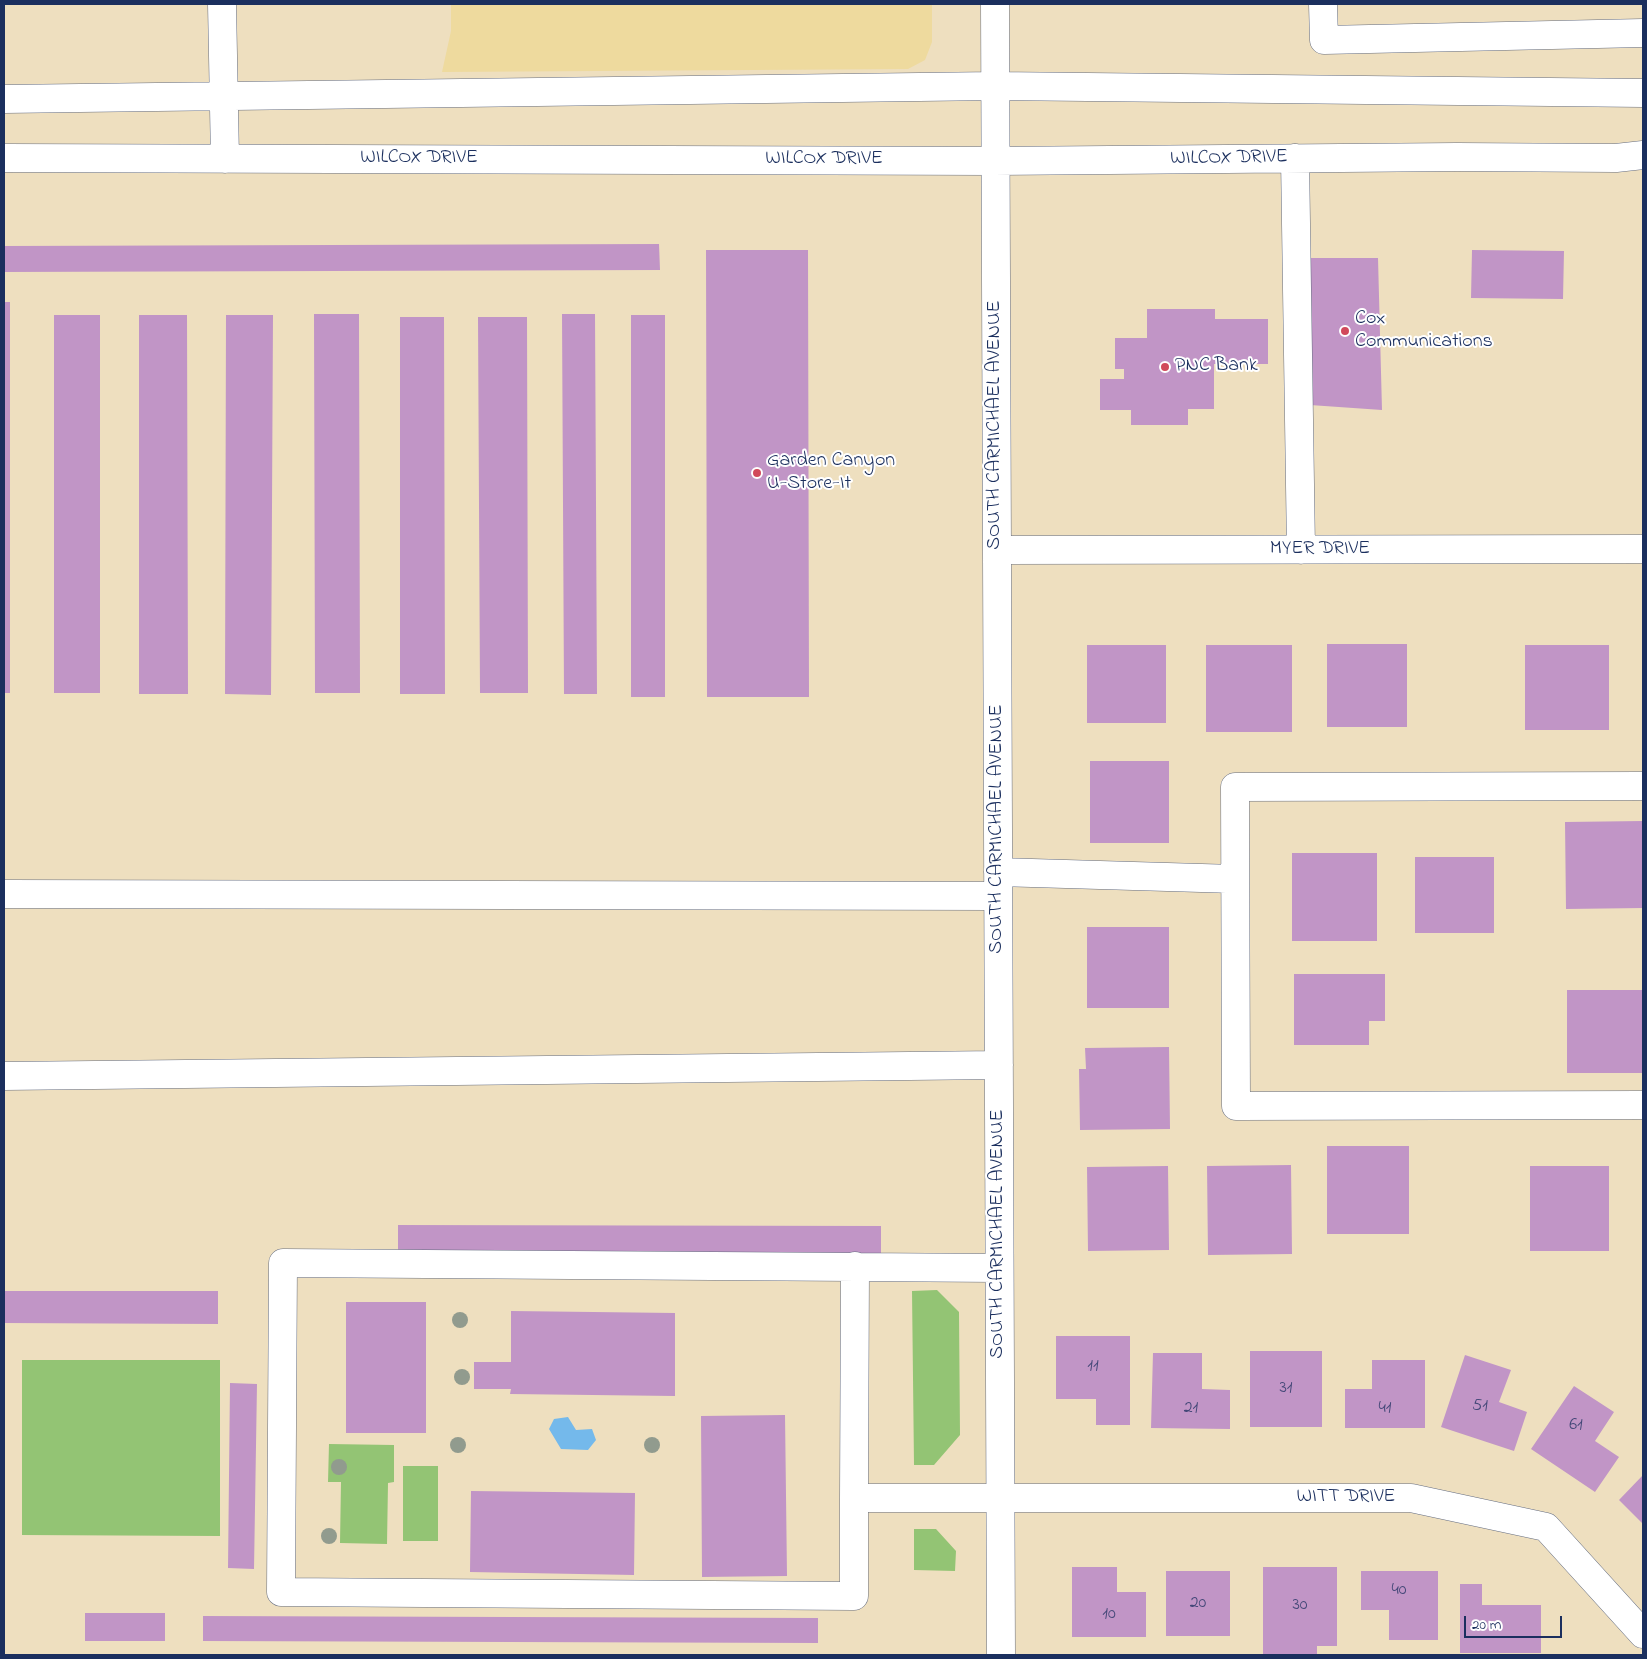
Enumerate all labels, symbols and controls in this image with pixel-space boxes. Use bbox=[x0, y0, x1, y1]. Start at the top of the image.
street label: WILCOX DRIVE bbox=[1170, 146, 1288, 172]
street label: WILCOX DRIVE bbox=[360, 147, 478, 171]
street label: WILCOX DRIVE bbox=[765, 148, 883, 172]
street label: SOUTH CARMICHAEL AVENUE bbox=[984, 300, 1008, 550]
place label: Cox Communications bbox=[1355, 308, 1493, 355]
marker: Cox Communications bbox=[1339, 325, 1351, 337]
place label: PNC Bank bbox=[1175, 355, 1258, 379]
marker: PNC Bank bbox=[1159, 361, 1171, 373]
place label: Garden Canyon U-Store-It bbox=[767, 450, 895, 497]
marker: Garden Canyon U-Store-It bbox=[751, 467, 763, 479]
street label: MYER DRIVE bbox=[1270, 538, 1370, 562]
street label: SOUTH CARMICHAEL AVENUE bbox=[986, 704, 1010, 954]
street label: SOUTH CARMICHAEL AVENUE bbox=[987, 1109, 1011, 1359]
house number: 11 bbox=[1087, 1356, 1099, 1378]
house number: 31 bbox=[1279, 1378, 1293, 1400]
house number: 51 bbox=[1472, 1396, 1488, 1418]
house number: 21 bbox=[1184, 1398, 1198, 1420]
house number: 41 bbox=[1378, 1398, 1392, 1420]
house number: 61 bbox=[1569, 1415, 1583, 1437]
street label: WITT DRIVE bbox=[1297, 1486, 1395, 1510]
house number: 40 bbox=[1391, 1580, 1407, 1602]
house number: 20 bbox=[1190, 1593, 1206, 1615]
house number: 30 bbox=[1292, 1595, 1308, 1617]
house number: 10 bbox=[1102, 1604, 1116, 1626]
scale bar bbox=[1467, 1606, 1564, 1638]
text: 20 m bbox=[1472, 1614, 1501, 1636]

